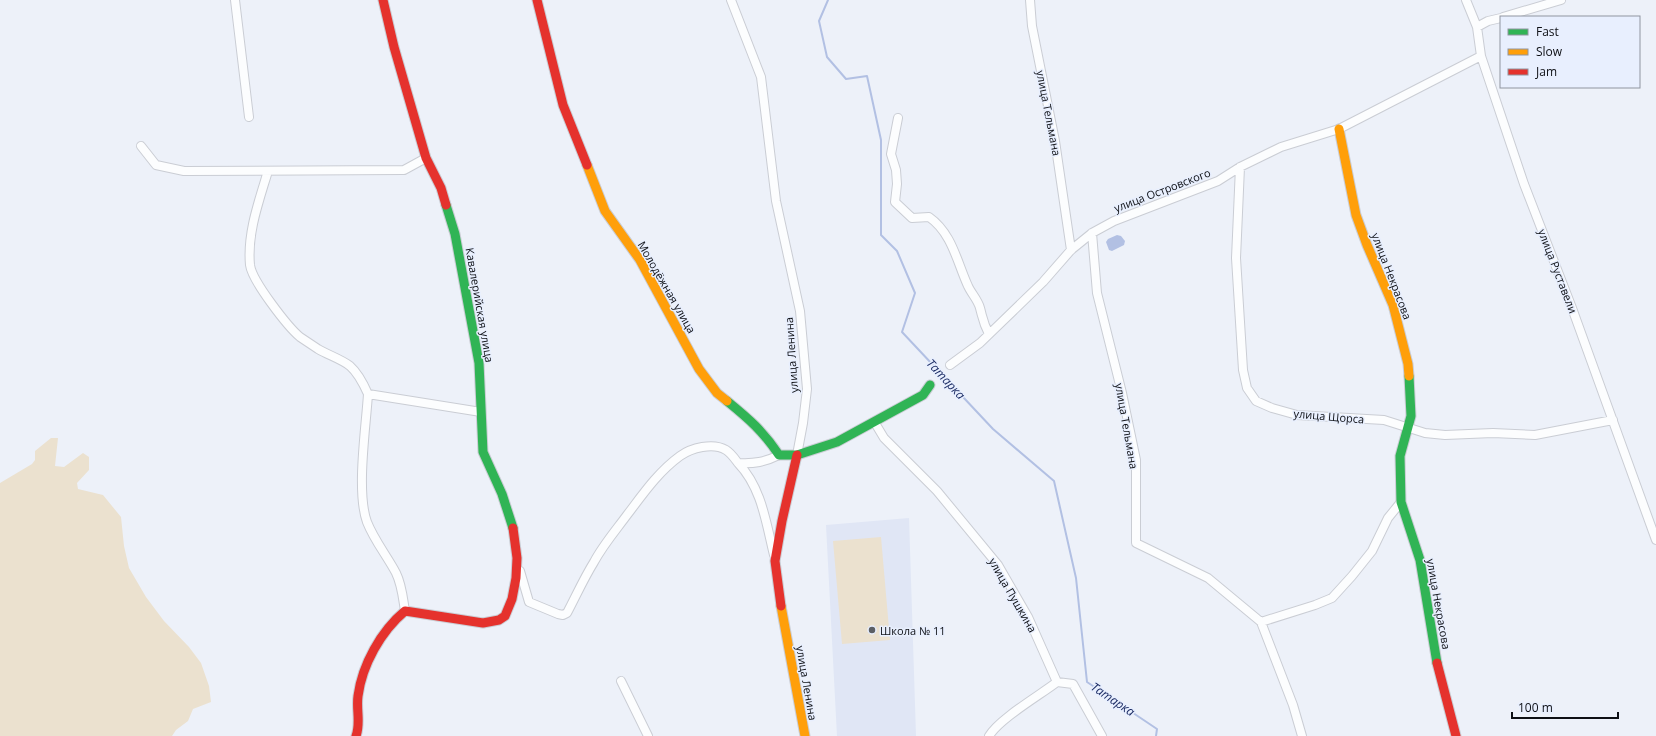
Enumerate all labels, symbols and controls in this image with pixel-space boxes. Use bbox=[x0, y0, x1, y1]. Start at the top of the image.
legend bbox=[1500, 16, 1640, 88]
text: Fast bbox=[1536, 23, 1559, 40]
text: Slow bbox=[1536, 43, 1563, 60]
text: Jam bbox=[1535, 63, 1557, 80]
street label: улица Тельмана bbox=[1033, 69, 1065, 157]
street label: улица Островского bbox=[1112, 165, 1213, 215]
street label: улица Руставели bbox=[1535, 227, 1581, 315]
street label: улица Некрасова bbox=[1369, 230, 1415, 322]
street label: Молодёжная улица bbox=[635, 238, 699, 336]
street label: Кавалерийская улица bbox=[463, 246, 497, 364]
street label: улица Ленина bbox=[781, 317, 801, 393]
water label: Татарка bbox=[923, 355, 969, 403]
street label: улица Тельмана bbox=[1112, 382, 1142, 470]
street label: улица Щорса bbox=[1293, 405, 1365, 427]
street label: улица Пушкина bbox=[986, 555, 1040, 635]
street label: улица Некрасова bbox=[1424, 558, 1454, 650]
place label: Школа № 11 bbox=[880, 623, 946, 638]
marker: Школа № 11 bbox=[867, 625, 877, 635]
street label: улица Ленина bbox=[793, 644, 821, 722]
water label: Татарка bbox=[1088, 678, 1138, 720]
scale bar bbox=[1512, 694, 1618, 720]
text: 100 m bbox=[1518, 699, 1553, 716]

